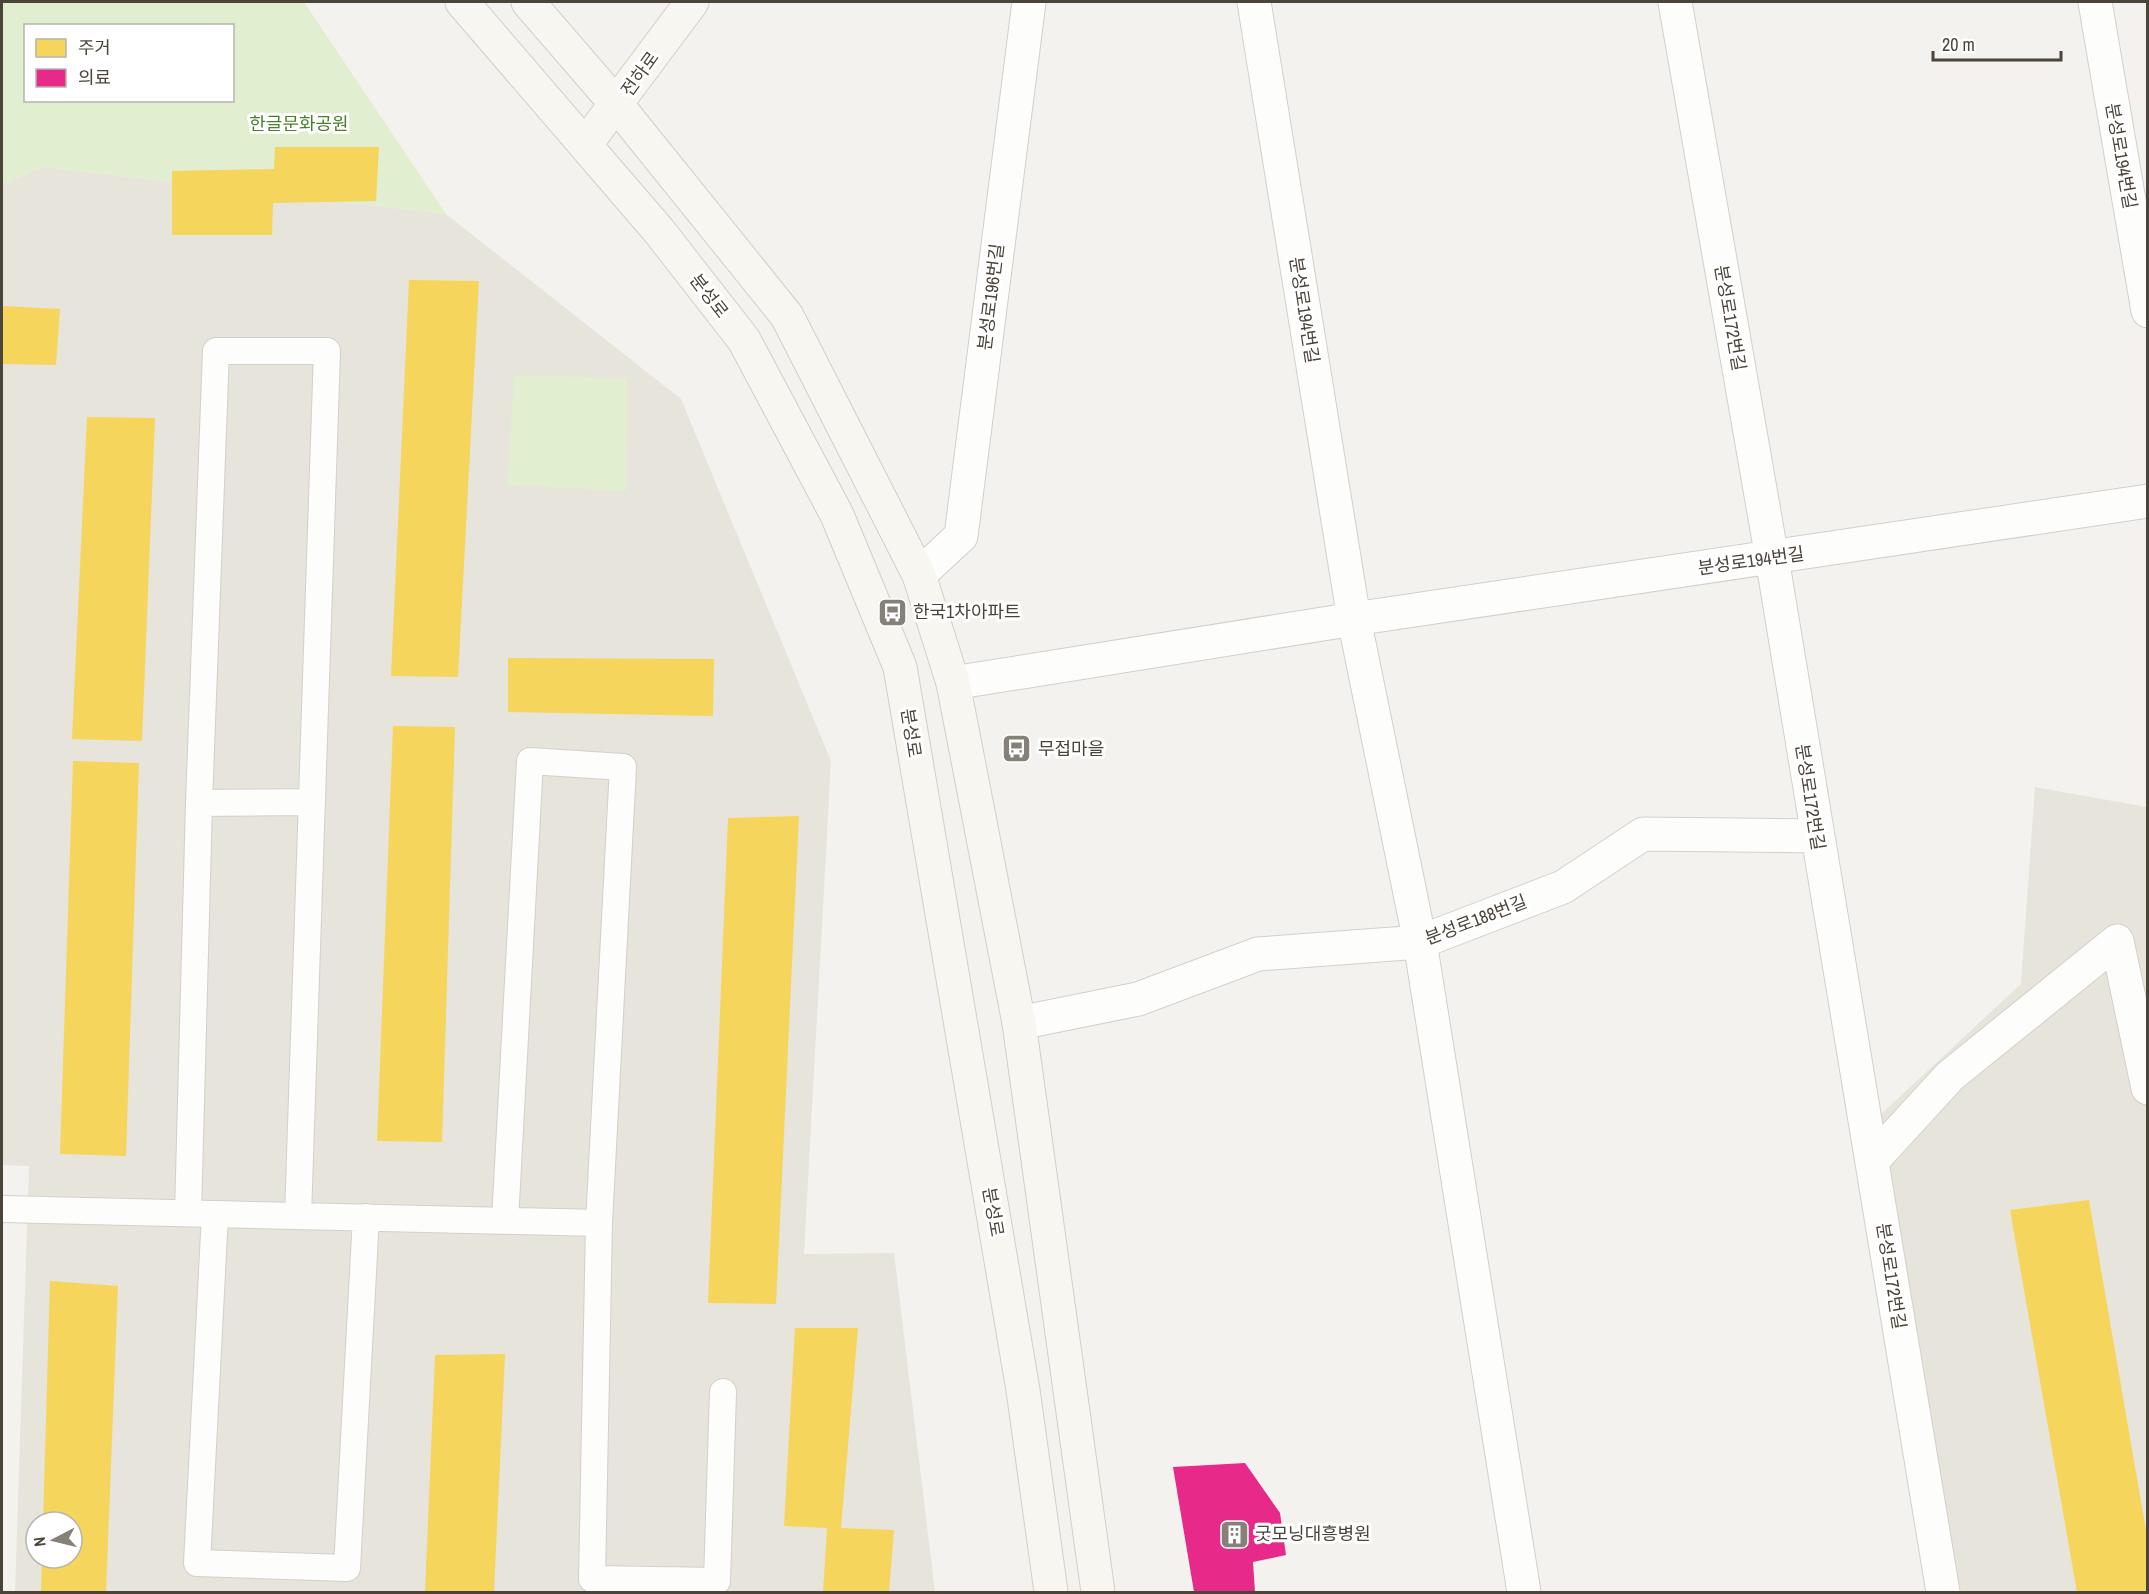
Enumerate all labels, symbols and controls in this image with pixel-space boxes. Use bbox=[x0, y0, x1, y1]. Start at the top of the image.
legend bbox=[24, 24, 234, 102]
scale bar bbox=[1933, 24, 2060, 62]
text: 20 m bbox=[1942, 32, 1975, 57]
text: 주거 bbox=[78, 35, 111, 60]
street label: 전하로 bbox=[615, 46, 664, 101]
text: 의료 bbox=[78, 65, 111, 90]
street label: 분성로194번길 bbox=[2100, 101, 2143, 211]
park label: 한글문화공원 bbox=[249, 111, 349, 136]
street label: 분성로196번길 bbox=[972, 242, 1009, 352]
street label: 분성로194번길 bbox=[1284, 255, 1325, 365]
street label: 분성로172번길 bbox=[1709, 263, 1752, 373]
street label: 분성로 bbox=[684, 268, 735, 323]
street label: 분성로194번길 bbox=[1696, 541, 1806, 580]
bus stop icon: 한국1차아파트 bbox=[876, 596, 908, 628]
place label: 한국1차아파트 bbox=[913, 599, 1021, 624]
street label: 분성로 bbox=[895, 706, 928, 759]
bus stop icon: 무접마을 bbox=[1001, 733, 1033, 765]
place label: 무접마을 bbox=[1038, 736, 1104, 761]
street label: 분성로172번길 bbox=[1790, 742, 1831, 852]
street label: 분성로188번길 bbox=[1421, 889, 1530, 950]
street label: 분성로 bbox=[977, 1185, 1010, 1239]
street label: 분성로172번길 bbox=[1871, 1221, 1912, 1331]
north arrow bbox=[24, 1510, 84, 1570]
building icon: 굿모닝대흥병원 bbox=[1218, 1518, 1250, 1550]
place label: 굿모닝대흥병원 bbox=[1255, 1521, 1371, 1546]
text: N bbox=[28, 1536, 51, 1548]

